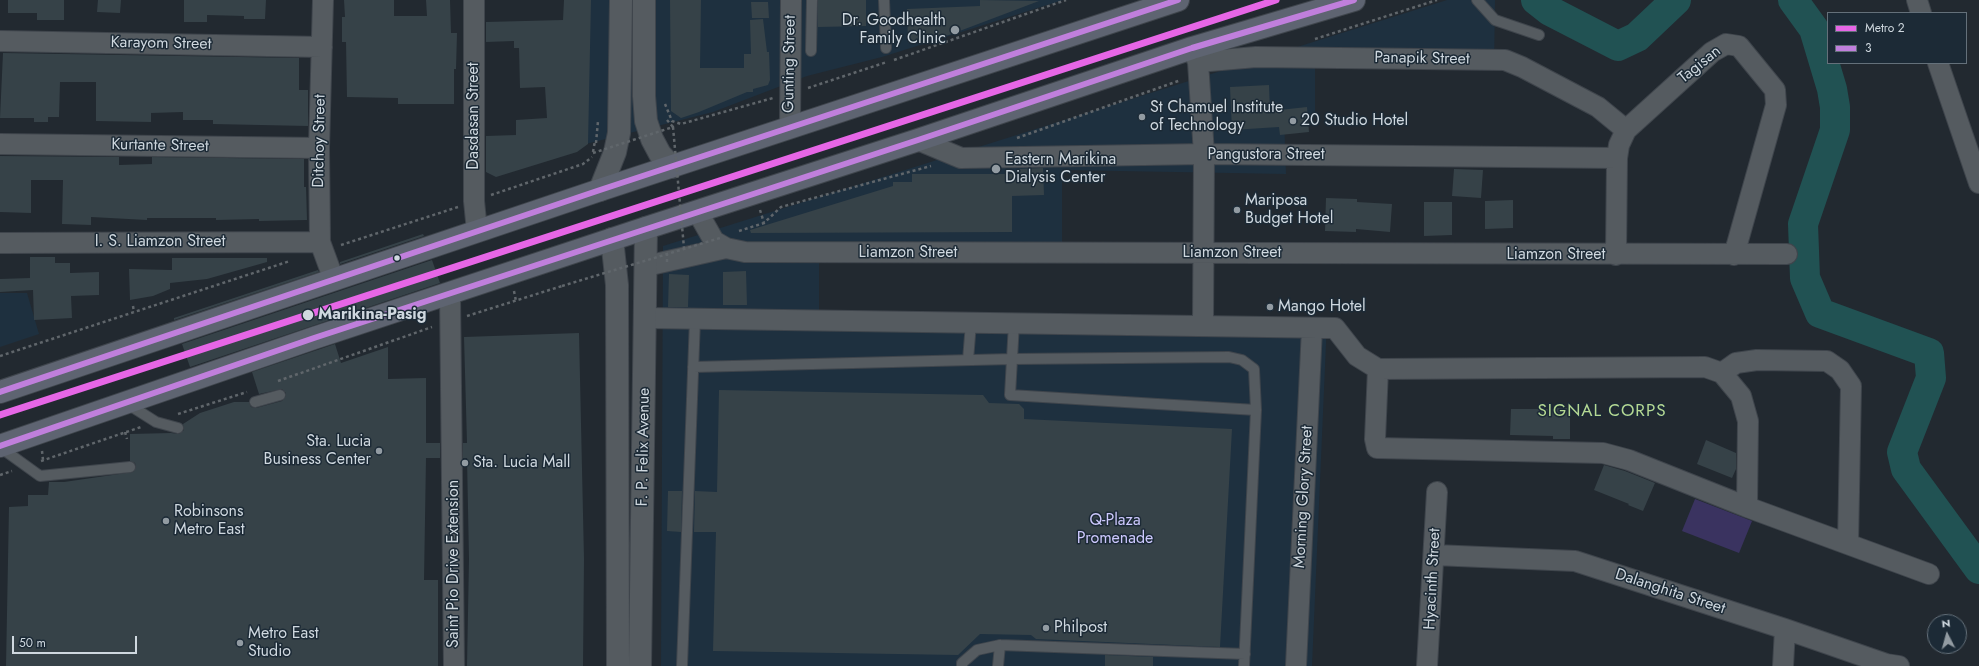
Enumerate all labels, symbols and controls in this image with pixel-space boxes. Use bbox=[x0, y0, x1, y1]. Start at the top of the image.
place label: Dr. Goodhealth Family Clinic bbox=[842, 11, 946, 49]
legend bbox=[1827, 12, 1967, 64]
street label: Gunting Street bbox=[780, 15, 800, 113]
text: Metro 2 bbox=[1865, 19, 1905, 37]
marker: Dr. Goodhealth Family Clinic bbox=[949, 24, 961, 36]
street label: Karayom Street bbox=[110, 34, 212, 54]
text: 3 bbox=[1865, 39, 1872, 57]
street label: Tagisan bbox=[1675, 42, 1725, 88]
street label: Panapik Street bbox=[1374, 49, 1470, 69]
street label: Dasdasan Street bbox=[464, 62, 484, 170]
street label: Ditchoy Street bbox=[310, 94, 330, 188]
place label: St Chamuel Institute of Technology bbox=[1150, 98, 1283, 136]
place label: 20 Studio Hotel bbox=[1301, 111, 1408, 131]
marker: St Chamuel Institute of Technology bbox=[1137, 112, 1147, 122]
marker: 20 Studio Hotel bbox=[1288, 116, 1298, 126]
street label: Kurtante Street bbox=[111, 136, 209, 156]
street label: Pangustora Street bbox=[1207, 145, 1325, 165]
place label: Eastern Marikina Dialysis Center bbox=[1005, 150, 1116, 188]
marker: Eastern Marikina Dialysis Center bbox=[990, 163, 1002, 175]
place label: Mariposa Budget Hotel bbox=[1245, 191, 1333, 229]
marker: Mariposa Budget Hotel bbox=[1232, 205, 1242, 215]
street label: I. S. Liamzon Street bbox=[95, 232, 225, 252]
street label: Liamzon Street bbox=[859, 243, 957, 263]
street label: Liamzon Street bbox=[1183, 243, 1281, 263]
street label: Liamzon Street bbox=[1507, 245, 1605, 265]
unlabelled marker bbox=[392, 253, 402, 263]
place label: Mango Hotel bbox=[1278, 297, 1366, 317]
marker: Mango Hotel bbox=[1265, 302, 1275, 312]
place label: Marikina-Pasig bbox=[318, 305, 426, 325]
marker: Marikina-Pasig bbox=[301, 308, 315, 322]
street label: F. P. Felix Avenue bbox=[633, 387, 655, 507]
district label: SIGNAL CORPS bbox=[1537, 402, 1667, 422]
street label: Morning Glory Street bbox=[1291, 425, 1317, 569]
place label: Sta. Lucia Business Center bbox=[264, 432, 371, 470]
marker: Sta. Lucia Business Center bbox=[374, 446, 384, 456]
place label: Sta. Lucia Mall bbox=[473, 453, 571, 473]
marker: Sta. Lucia Mall bbox=[460, 458, 470, 468]
street label: Saint Pio Drive Extension bbox=[444, 480, 464, 648]
place label: Robinsons Metro East bbox=[174, 502, 245, 540]
park label: Q-Plaza Promenade bbox=[1077, 511, 1153, 549]
marker: Robinsons Metro East bbox=[161, 516, 171, 526]
street label: Hyacinth Street bbox=[1421, 528, 1445, 630]
street label: Dalanghita Street bbox=[1613, 565, 1727, 619]
north arrow bbox=[1927, 614, 1967, 654]
text: N bbox=[1941, 615, 1951, 631]
place label: Philpost bbox=[1054, 618, 1107, 638]
marker: Philpost bbox=[1041, 623, 1051, 633]
place label: Metro East Studio bbox=[248, 624, 319, 662]
scale bar bbox=[14, 628, 139, 654]
text: 50 m bbox=[19, 634, 46, 652]
marker: Metro East Studio bbox=[235, 638, 245, 648]

